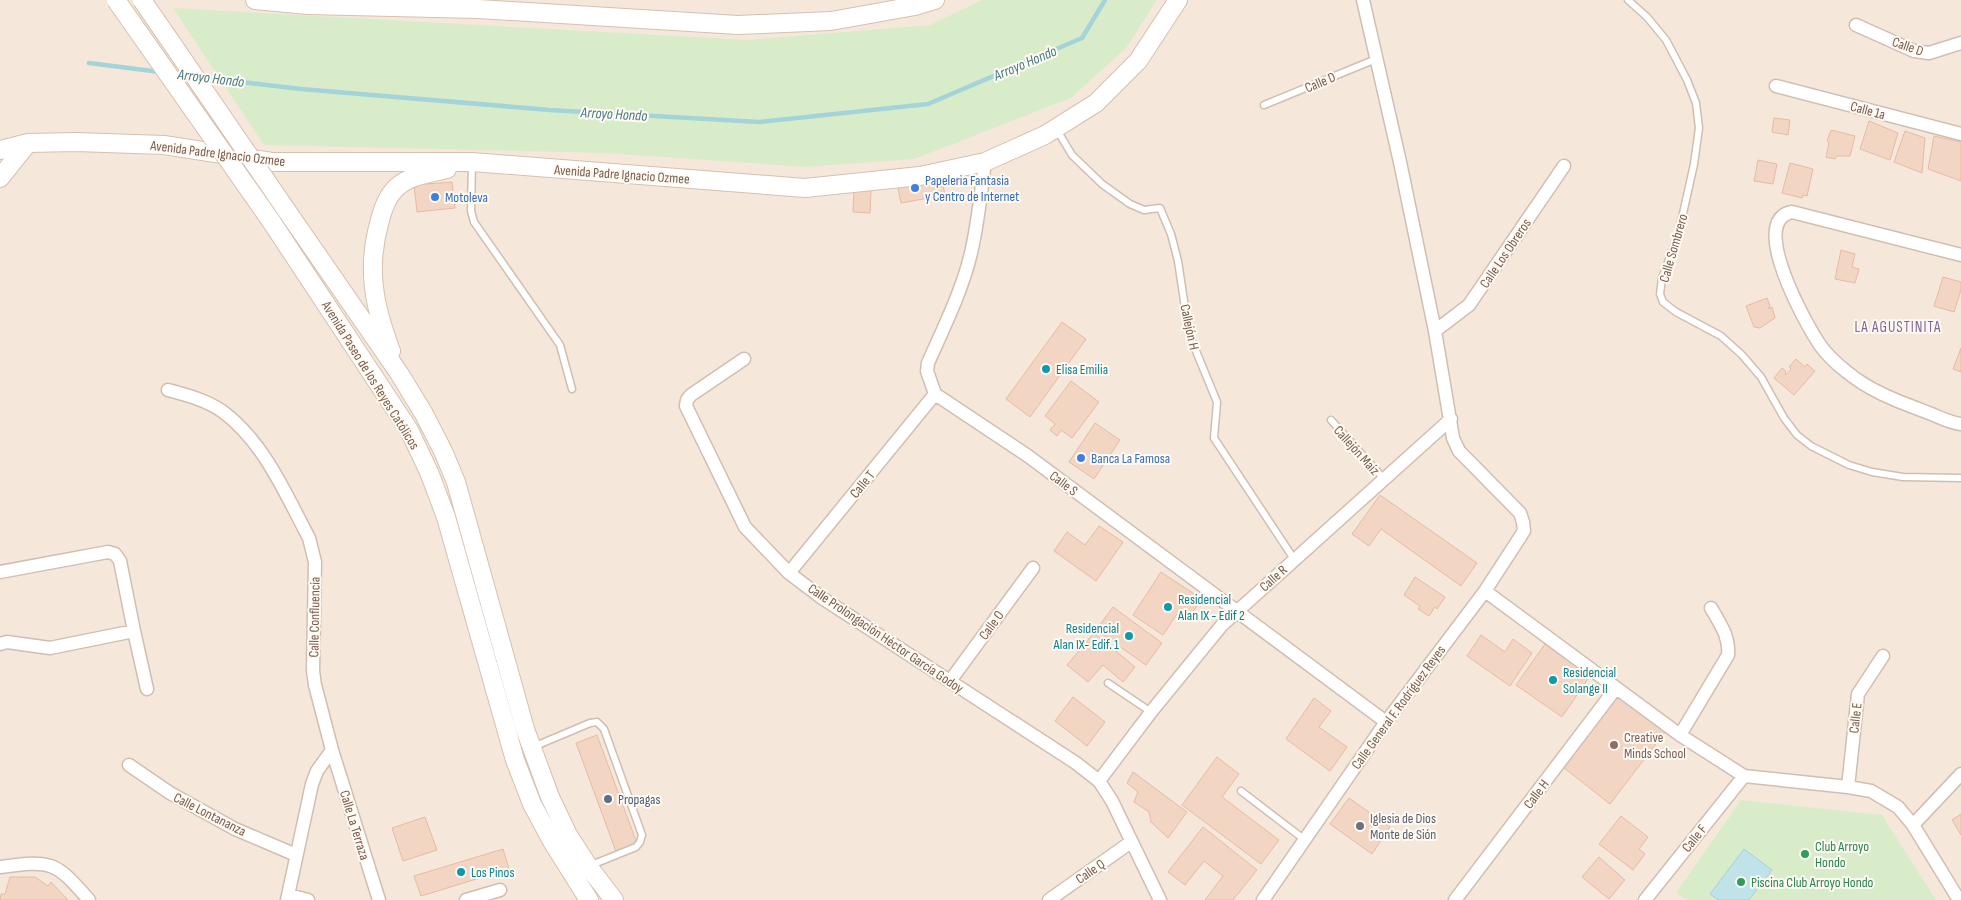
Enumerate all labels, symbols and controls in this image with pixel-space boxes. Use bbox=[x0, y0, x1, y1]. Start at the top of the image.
street label: Calle D bbox=[1890, 33, 1926, 60]
water label: Arroyo Hondo bbox=[990, 42, 1060, 86]
water label: Arroyo Hondo bbox=[176, 65, 245, 92]
street label: Calle D bbox=[1302, 68, 1338, 97]
street label: Calle 1a bbox=[1849, 98, 1887, 123]
water label: Arroyo Hondo bbox=[579, 103, 648, 126]
street label: Avenida Padre Ignacio Ozmee bbox=[149, 137, 286, 170]
street label: Avenida Padre Ignacio Ozmee bbox=[553, 161, 690, 188]
place label: Papeleria Fantasia y Centro de Internet bbox=[925, 172, 1019, 205]
marker: Papeleria Fantasia y Centro de Internet bbox=[909, 182, 921, 194]
place label: Motoleva bbox=[445, 189, 488, 206]
marker: Motoleva bbox=[429, 191, 441, 203]
street label: Calle Sombrero bbox=[1656, 212, 1691, 284]
street label: Calle Los Obreros bbox=[1476, 215, 1535, 291]
street label: Avenida Paseo de los Reyes Católicos bbox=[317, 297, 423, 453]
street label: Callejón H bbox=[1176, 303, 1203, 352]
district label: LA AGUSTINITA bbox=[1855, 318, 1941, 337]
place label: Elisa Emilia bbox=[1056, 361, 1108, 378]
marker: Elisa Emilia bbox=[1040, 363, 1052, 375]
street label: Callejón Maíz bbox=[1330, 422, 1383, 479]
place label: Banca La Famosa bbox=[1091, 450, 1170, 467]
marker: Banca La Famosa bbox=[1075, 452, 1087, 464]
street label: Calle T bbox=[846, 467, 879, 502]
street label: Calle S bbox=[1046, 467, 1081, 500]
street label: Calle R bbox=[1256, 561, 1291, 595]
street label: Calle Confluencia bbox=[305, 577, 324, 657]
street label: Calle Prolongación Héctor García Godoy bbox=[805, 580, 967, 697]
place label: Residencial Alan IX - Edif 2 bbox=[1177, 591, 1245, 624]
marker: Residencial Alan IX - Edif 2 bbox=[1162, 601, 1174, 613]
street label: Calle O bbox=[975, 607, 1008, 643]
place label: Residencial Alan IX- Edif. 1 bbox=[1053, 620, 1119, 653]
marker: Residencial Alan IX- Edif. 1 bbox=[1123, 630, 1135, 642]
street label: Calle General F. Rodríguez Reyes bbox=[1348, 642, 1449, 773]
place label: Residencial Solange II bbox=[1563, 664, 1616, 697]
marker: Residencial Solange II bbox=[1547, 674, 1559, 686]
street label: Calle E bbox=[1845, 702, 1866, 734]
place label: Creative Minds School bbox=[1624, 729, 1686, 762]
marker: Creative Minds School bbox=[1608, 739, 1620, 751]
street label: Calle H bbox=[1520, 776, 1553, 812]
street label: Calle La Terraza bbox=[336, 788, 373, 862]
street label: Calle Lontananza bbox=[171, 789, 249, 840]
place label: Propagas bbox=[618, 791, 661, 808]
marker: Propagas bbox=[602, 793, 614, 805]
place label: Iglesia de Dios Monte de Sión bbox=[1370, 810, 1436, 843]
marker: Iglesia de Dios Monte de Sión bbox=[1354, 820, 1366, 832]
street label: Calle F bbox=[1678, 821, 1711, 856]
place label: Club Arroyo Hondo bbox=[1815, 838, 1869, 871]
marker: Club Arroyo Hondo bbox=[1799, 848, 1811, 860]
street label: Calle Q bbox=[1072, 855, 1108, 888]
place label: Los Pinos bbox=[471, 864, 514, 881]
marker: Los Pinos bbox=[455, 866, 467, 878]
place label: Piscina Club Arroyo Hondo bbox=[1751, 874, 1873, 891]
marker: Piscina Club Arroyo Hondo bbox=[1735, 876, 1747, 888]

